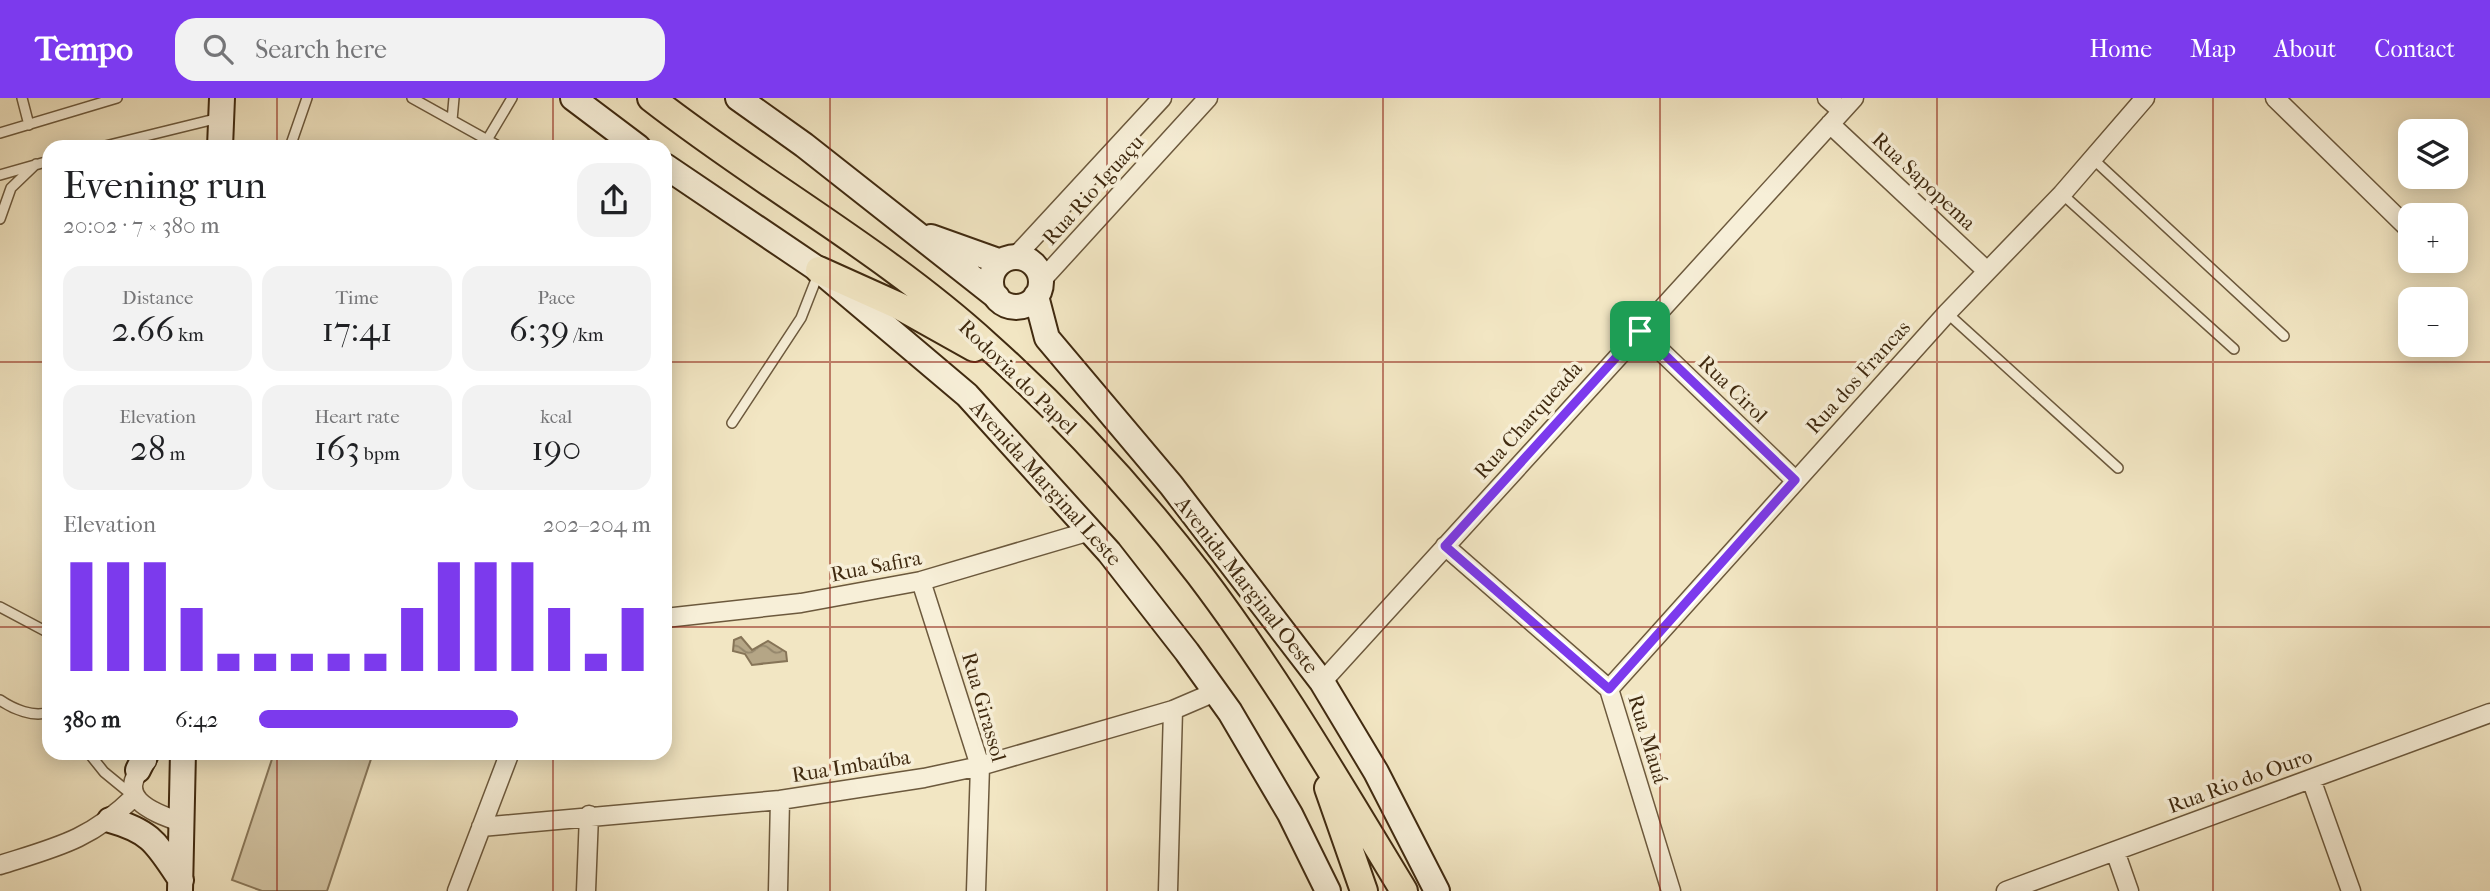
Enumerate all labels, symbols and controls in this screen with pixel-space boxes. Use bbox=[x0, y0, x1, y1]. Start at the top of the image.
search box bbox=[175, 18, 665, 81]
text: Tempo bbox=[35, 30, 133, 69]
icon: search bbox=[199, 30, 237, 68]
text: Search here bbox=[255, 34, 387, 65]
text: Home bbox=[2090, 35, 2152, 63]
text: Map bbox=[2190, 35, 2236, 63]
text: About bbox=[2274, 35, 2336, 63]
text: Contact bbox=[2374, 35, 2455, 63]
map controls bbox=[2398, 119, 2468, 357]
button: layers bbox=[2398, 119, 2468, 189]
street label: Rua Sapopema bbox=[1867, 127, 1981, 235]
street label: Rua Rio Iguaçu bbox=[1037, 130, 1149, 250]
text: Evening run bbox=[63, 163, 266, 208]
button: share bbox=[577, 163, 651, 237]
button: + bbox=[2398, 203, 2468, 273]
text: 20:02 · 7 × 380 m bbox=[63, 212, 220, 239]
text: Distance bbox=[122, 287, 193, 309]
text: Time bbox=[335, 287, 379, 309]
text: Pace bbox=[537, 287, 575, 309]
button: − bbox=[2398, 287, 2468, 357]
pin bbox=[1610, 301, 1670, 361]
text: 2.66 bbox=[112, 309, 174, 350]
text: 17:41 bbox=[321, 309, 393, 350]
text: 6:39 bbox=[509, 309, 569, 350]
icon: arrive bbox=[1621, 312, 1659, 350]
street label: Rodovia do Papel bbox=[954, 315, 1082, 439]
street label: Rua dos Francas bbox=[1801, 315, 1915, 439]
text: km bbox=[174, 324, 204, 346]
text: /km bbox=[569, 324, 604, 346]
street label: Rua Cirol bbox=[1694, 350, 1773, 428]
street label: Rua Charqueada bbox=[1469, 356, 1587, 484]
street label: Avenida Marginal Leste bbox=[965, 395, 1126, 570]
text: Elevation bbox=[119, 406, 196, 428]
text: Heart rate bbox=[314, 406, 400, 428]
text: kcal bbox=[540, 406, 572, 428]
text: 28 bbox=[130, 428, 166, 469]
text: 163 bbox=[314, 428, 360, 469]
text: 190 bbox=[531, 428, 581, 469]
text: m bbox=[166, 443, 185, 465]
text: bpm bbox=[360, 443, 400, 465]
street label: Avenida Marginal Oeste bbox=[1170, 491, 1323, 678]
text: Elevation bbox=[63, 511, 156, 538]
text: 202–204 m bbox=[543, 511, 651, 538]
street label: Rua Safira bbox=[829, 545, 924, 587]
street label: Rua Girassol bbox=[957, 650, 1011, 765]
street label: Rua Mauá bbox=[1623, 692, 1673, 787]
text: 380 m bbox=[63, 706, 121, 733]
text: 6:42 bbox=[175, 706, 218, 733]
street label: Rua Rio do Ouro bbox=[2164, 744, 2316, 818]
street label: Rua Imbaúba bbox=[790, 745, 912, 787]

